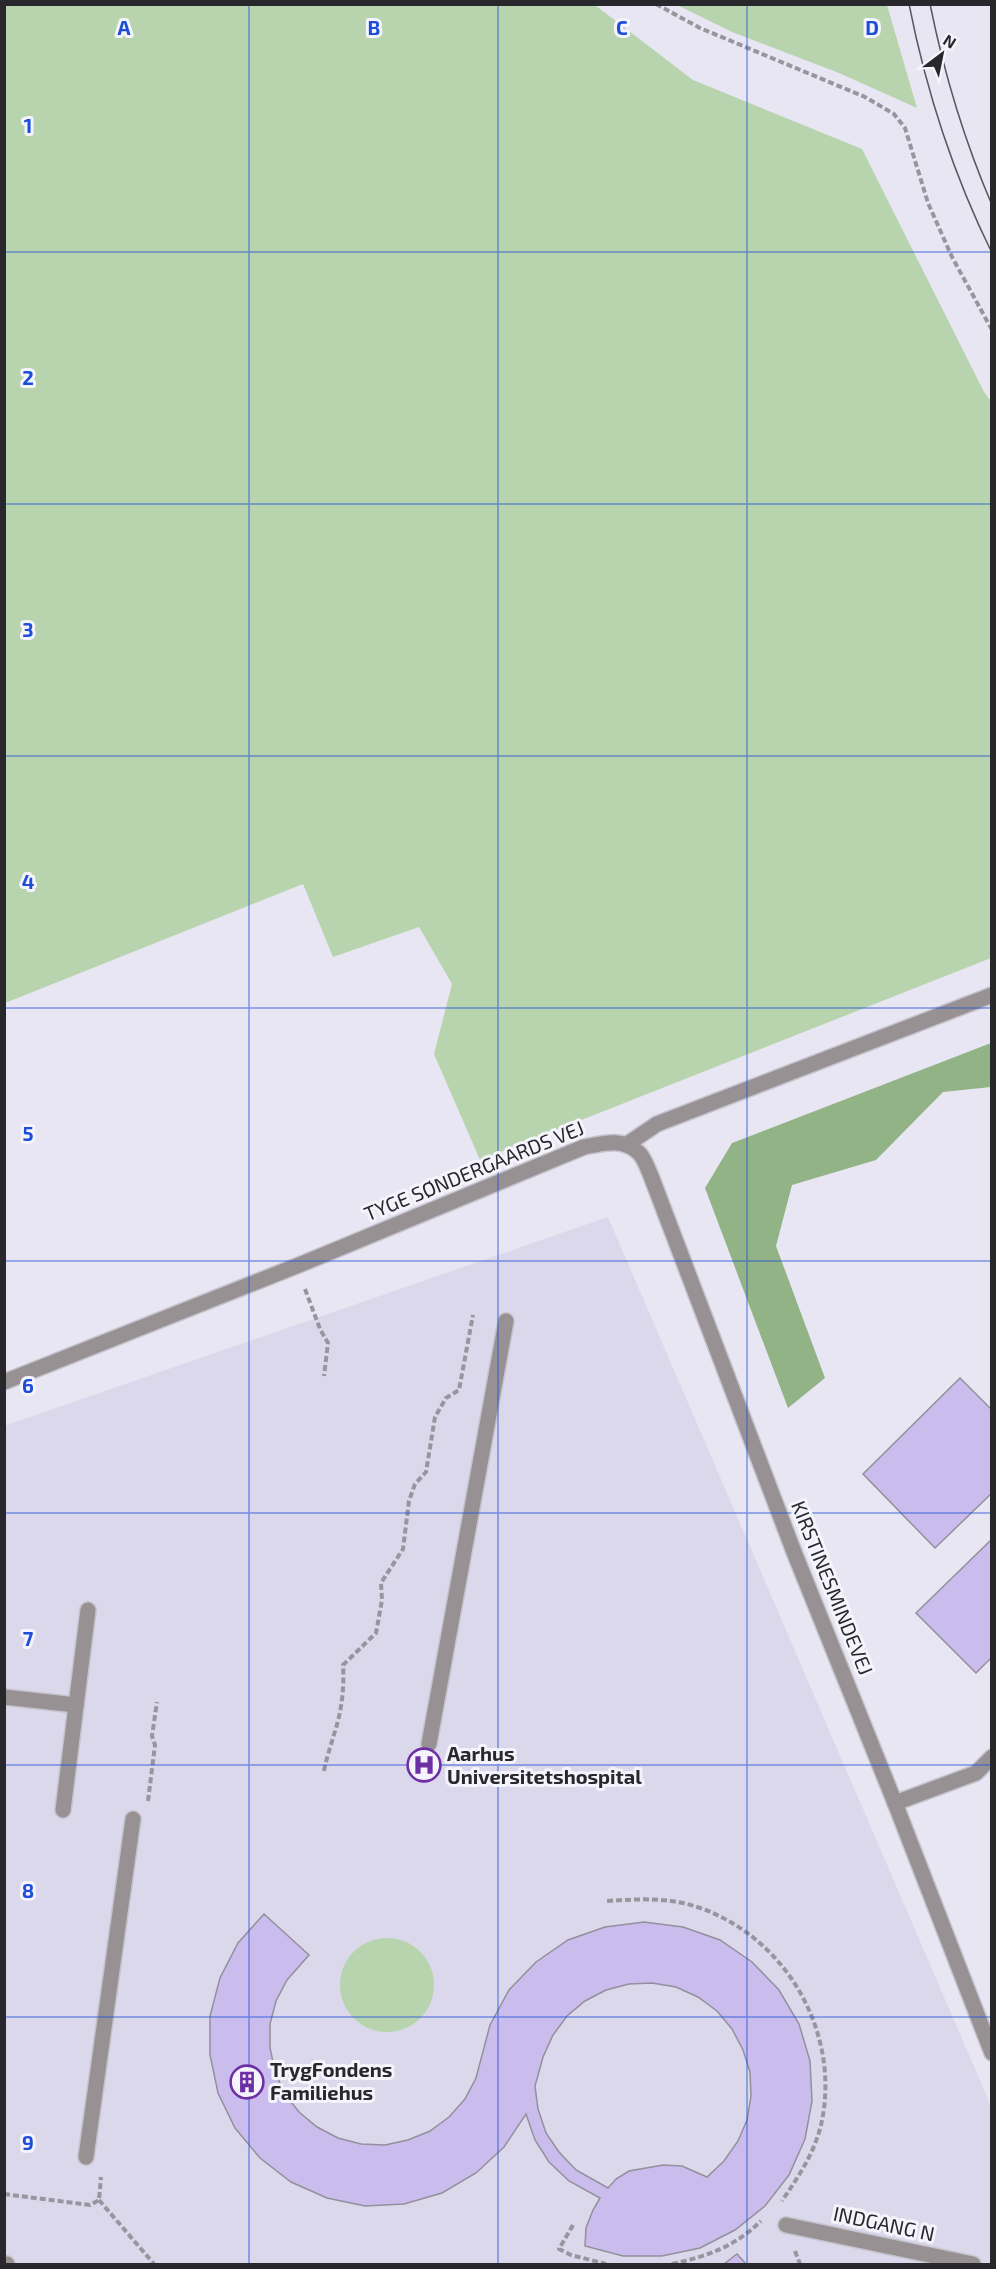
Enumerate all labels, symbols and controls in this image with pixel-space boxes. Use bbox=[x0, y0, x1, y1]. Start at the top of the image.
text: A bbox=[117, 15, 131, 39]
text: B bbox=[368, 15, 380, 39]
text: C bbox=[616, 15, 628, 39]
text: D bbox=[865, 15, 879, 39]
north arrow bbox=[912, 24, 972, 84]
text: N bbox=[940, 30, 960, 52]
text: 1 bbox=[24, 113, 32, 137]
text: 2 bbox=[22, 365, 34, 389]
text: 3 bbox=[22, 617, 34, 641]
text: 4 bbox=[22, 869, 35, 893]
street label: TYGE SØNDERGAARDS VEJ bbox=[360, 1115, 587, 1225]
text: 5 bbox=[22, 1121, 34, 1145]
text: 6 bbox=[22, 1373, 34, 1397]
street label: KIRSTINESMINDEVEJ bbox=[787, 1497, 879, 1678]
text: 7 bbox=[23, 1626, 34, 1650]
place label: Aarhus Universitetshospital bbox=[447, 1741, 642, 1788]
hospital icon: Aarhus Universitetshospital bbox=[406, 1747, 442, 1783]
text: 8 bbox=[22, 1878, 34, 1902]
place label: TrygFondens Familiehus bbox=[270, 2057, 392, 2104]
building icon: TrygFondens Familiehus bbox=[229, 2064, 265, 2100]
text: 9 bbox=[22, 2130, 34, 2154]
street label: INDGANG N bbox=[831, 2201, 937, 2245]

